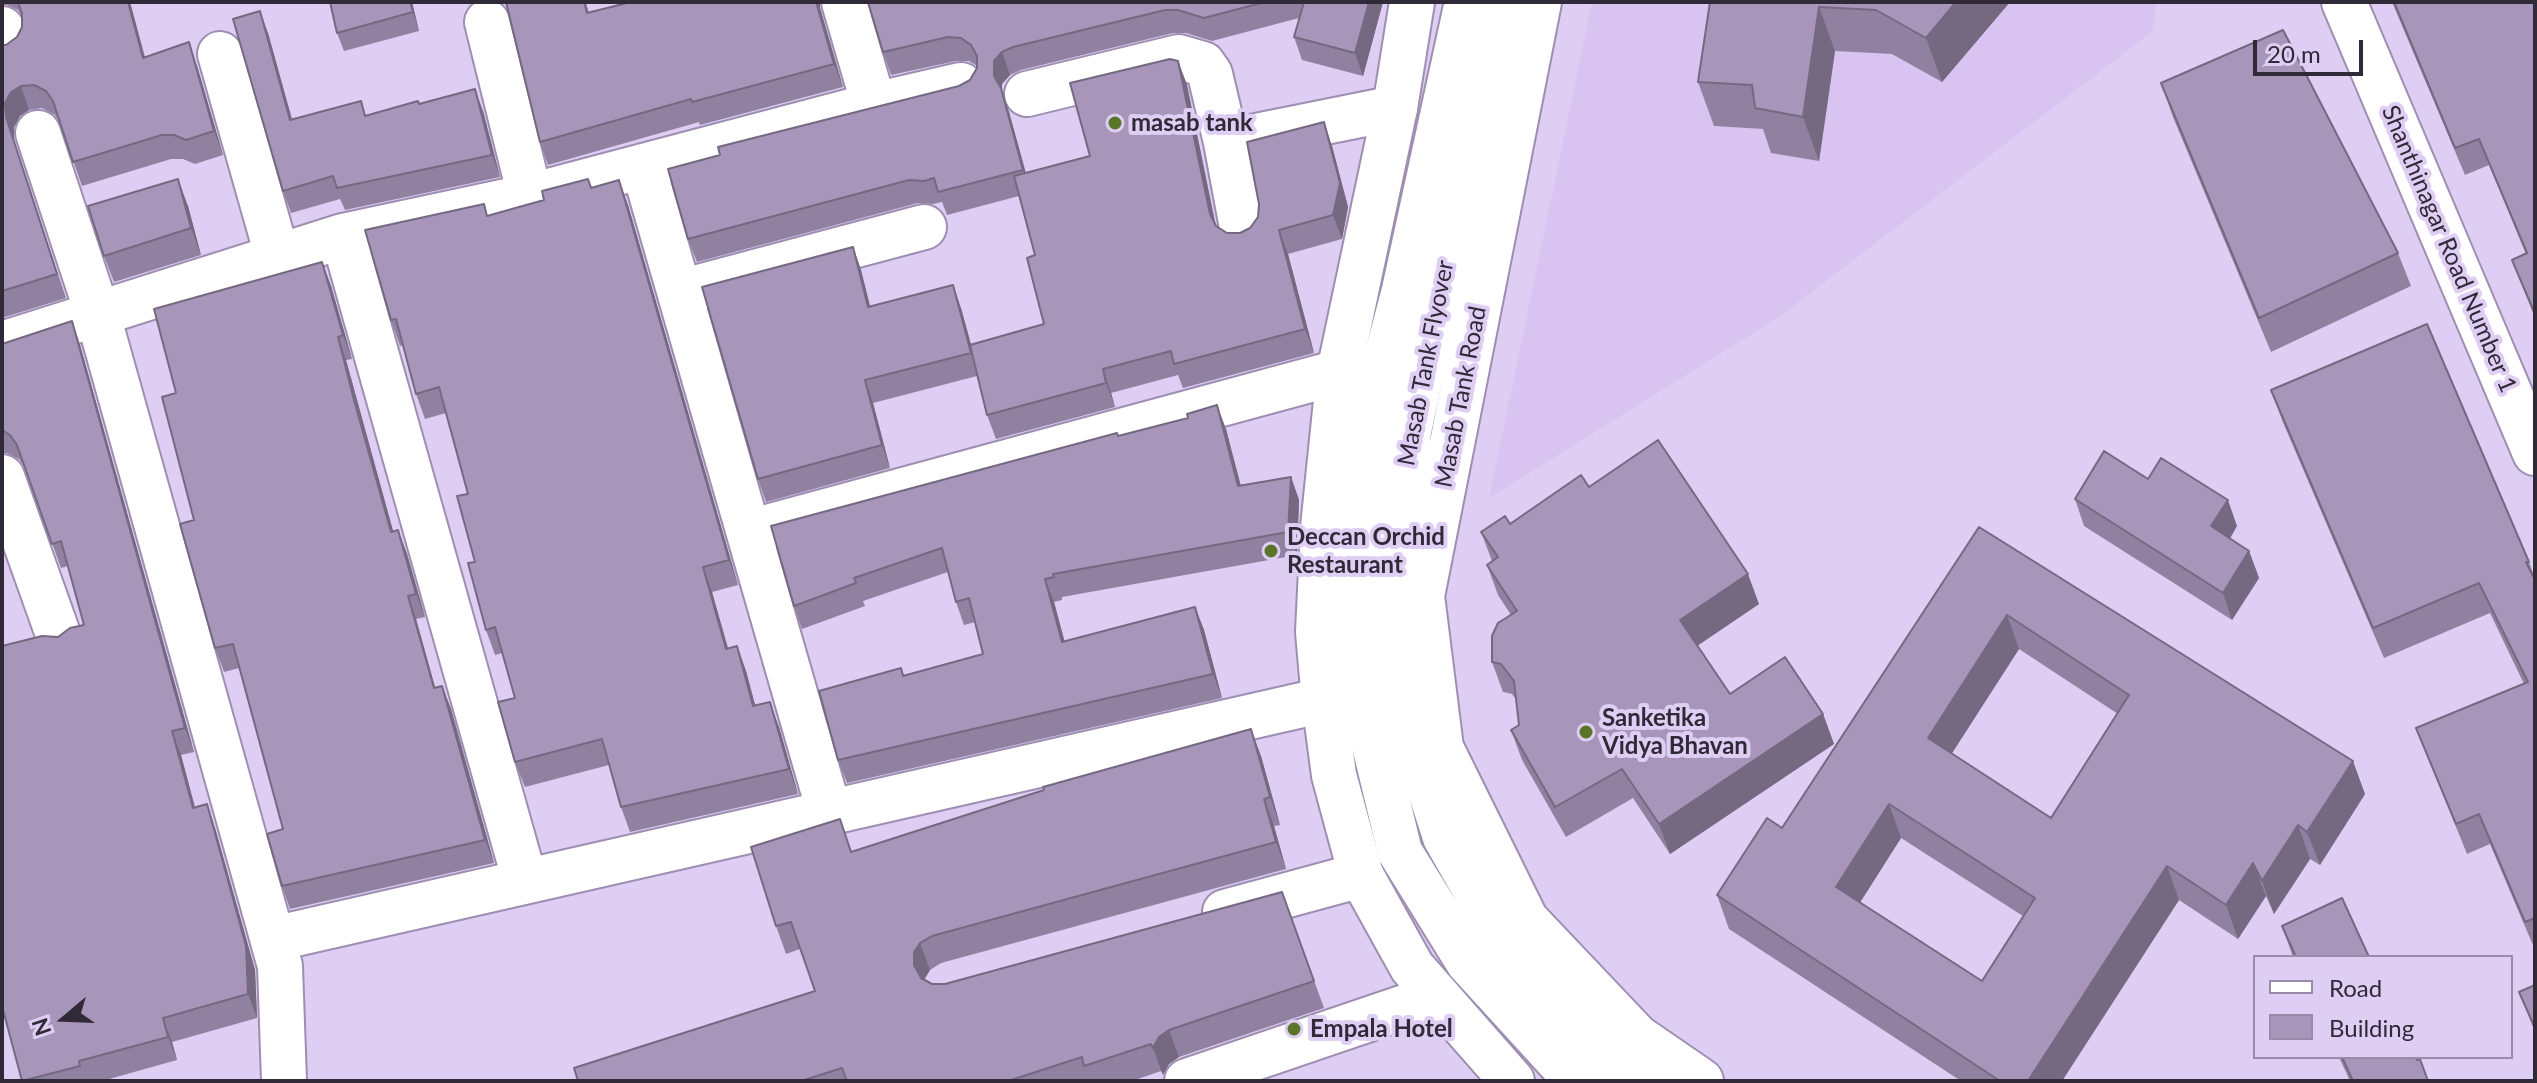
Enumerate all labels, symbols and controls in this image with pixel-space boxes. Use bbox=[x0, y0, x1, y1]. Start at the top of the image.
scale bar bbox=[2257, 24, 2367, 74]
text: 20 m bbox=[2267, 39, 2321, 68]
street label: Shanthinagar Road Number 1 bbox=[2375, 101, 2523, 397]
place label: masab tank bbox=[1131, 109, 1253, 137]
marker: masab tank bbox=[1106, 114, 1124, 132]
street label: Masab Tank Flyover bbox=[1392, 258, 1460, 468]
street label: Masab Tank Road bbox=[1429, 304, 1493, 490]
place label: Deccan Orchid Restaurant bbox=[1287, 523, 1445, 579]
marker: Deccan Orchid Restaurant bbox=[1262, 542, 1280, 560]
place label: Sanketika Vidya Bhavan bbox=[1602, 704, 1748, 760]
marker: Sanketika Vidya Bhavan bbox=[1577, 723, 1595, 741]
legend bbox=[2253, 955, 2513, 1059]
text: Road bbox=[2329, 973, 2382, 1002]
north arrow bbox=[24, 979, 104, 1059]
text: Building bbox=[2329, 1013, 2414, 1042]
text: N bbox=[25, 1015, 56, 1039]
place label: Empala Hotel bbox=[1310, 1015, 1453, 1043]
marker: Empala Hotel bbox=[1285, 1020, 1303, 1038]

